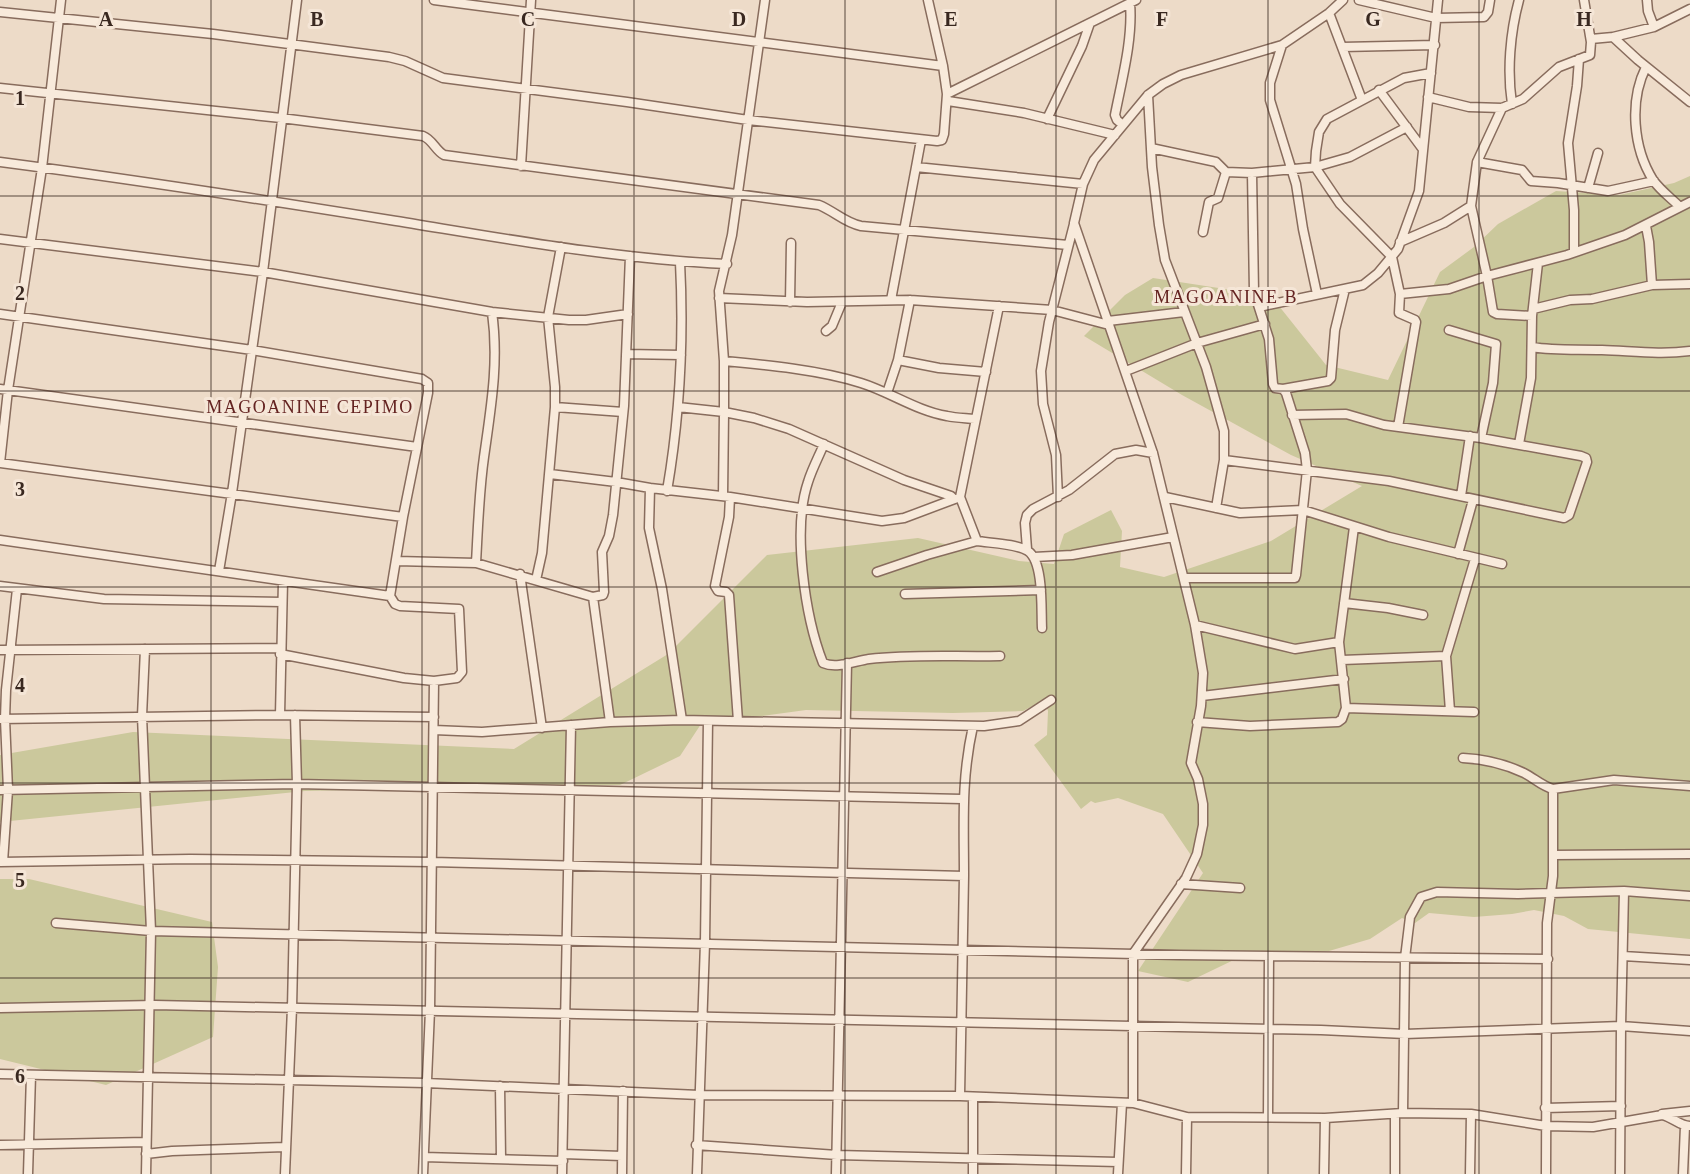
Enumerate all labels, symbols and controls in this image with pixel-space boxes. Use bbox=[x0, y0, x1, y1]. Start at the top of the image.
text: A bbox=[99, 8, 114, 30]
text: B bbox=[310, 8, 324, 30]
text: C bbox=[521, 8, 535, 30]
text: D bbox=[732, 8, 746, 30]
text: E bbox=[944, 8, 958, 30]
text: F bbox=[1156, 8, 1168, 30]
text: G bbox=[1365, 8, 1381, 30]
text: H bbox=[1576, 8, 1592, 30]
text: 1 bbox=[15, 87, 25, 109]
text: 2 bbox=[15, 282, 25, 304]
district label: MAGOANINE B bbox=[1154, 287, 1298, 307]
district label: MAGOANINE CEPIMO bbox=[206, 397, 414, 417]
text: 3 bbox=[15, 478, 25, 500]
text: 4 bbox=[15, 674, 25, 696]
text: 5 bbox=[15, 869, 25, 891]
text: 6 bbox=[15, 1065, 25, 1087]

